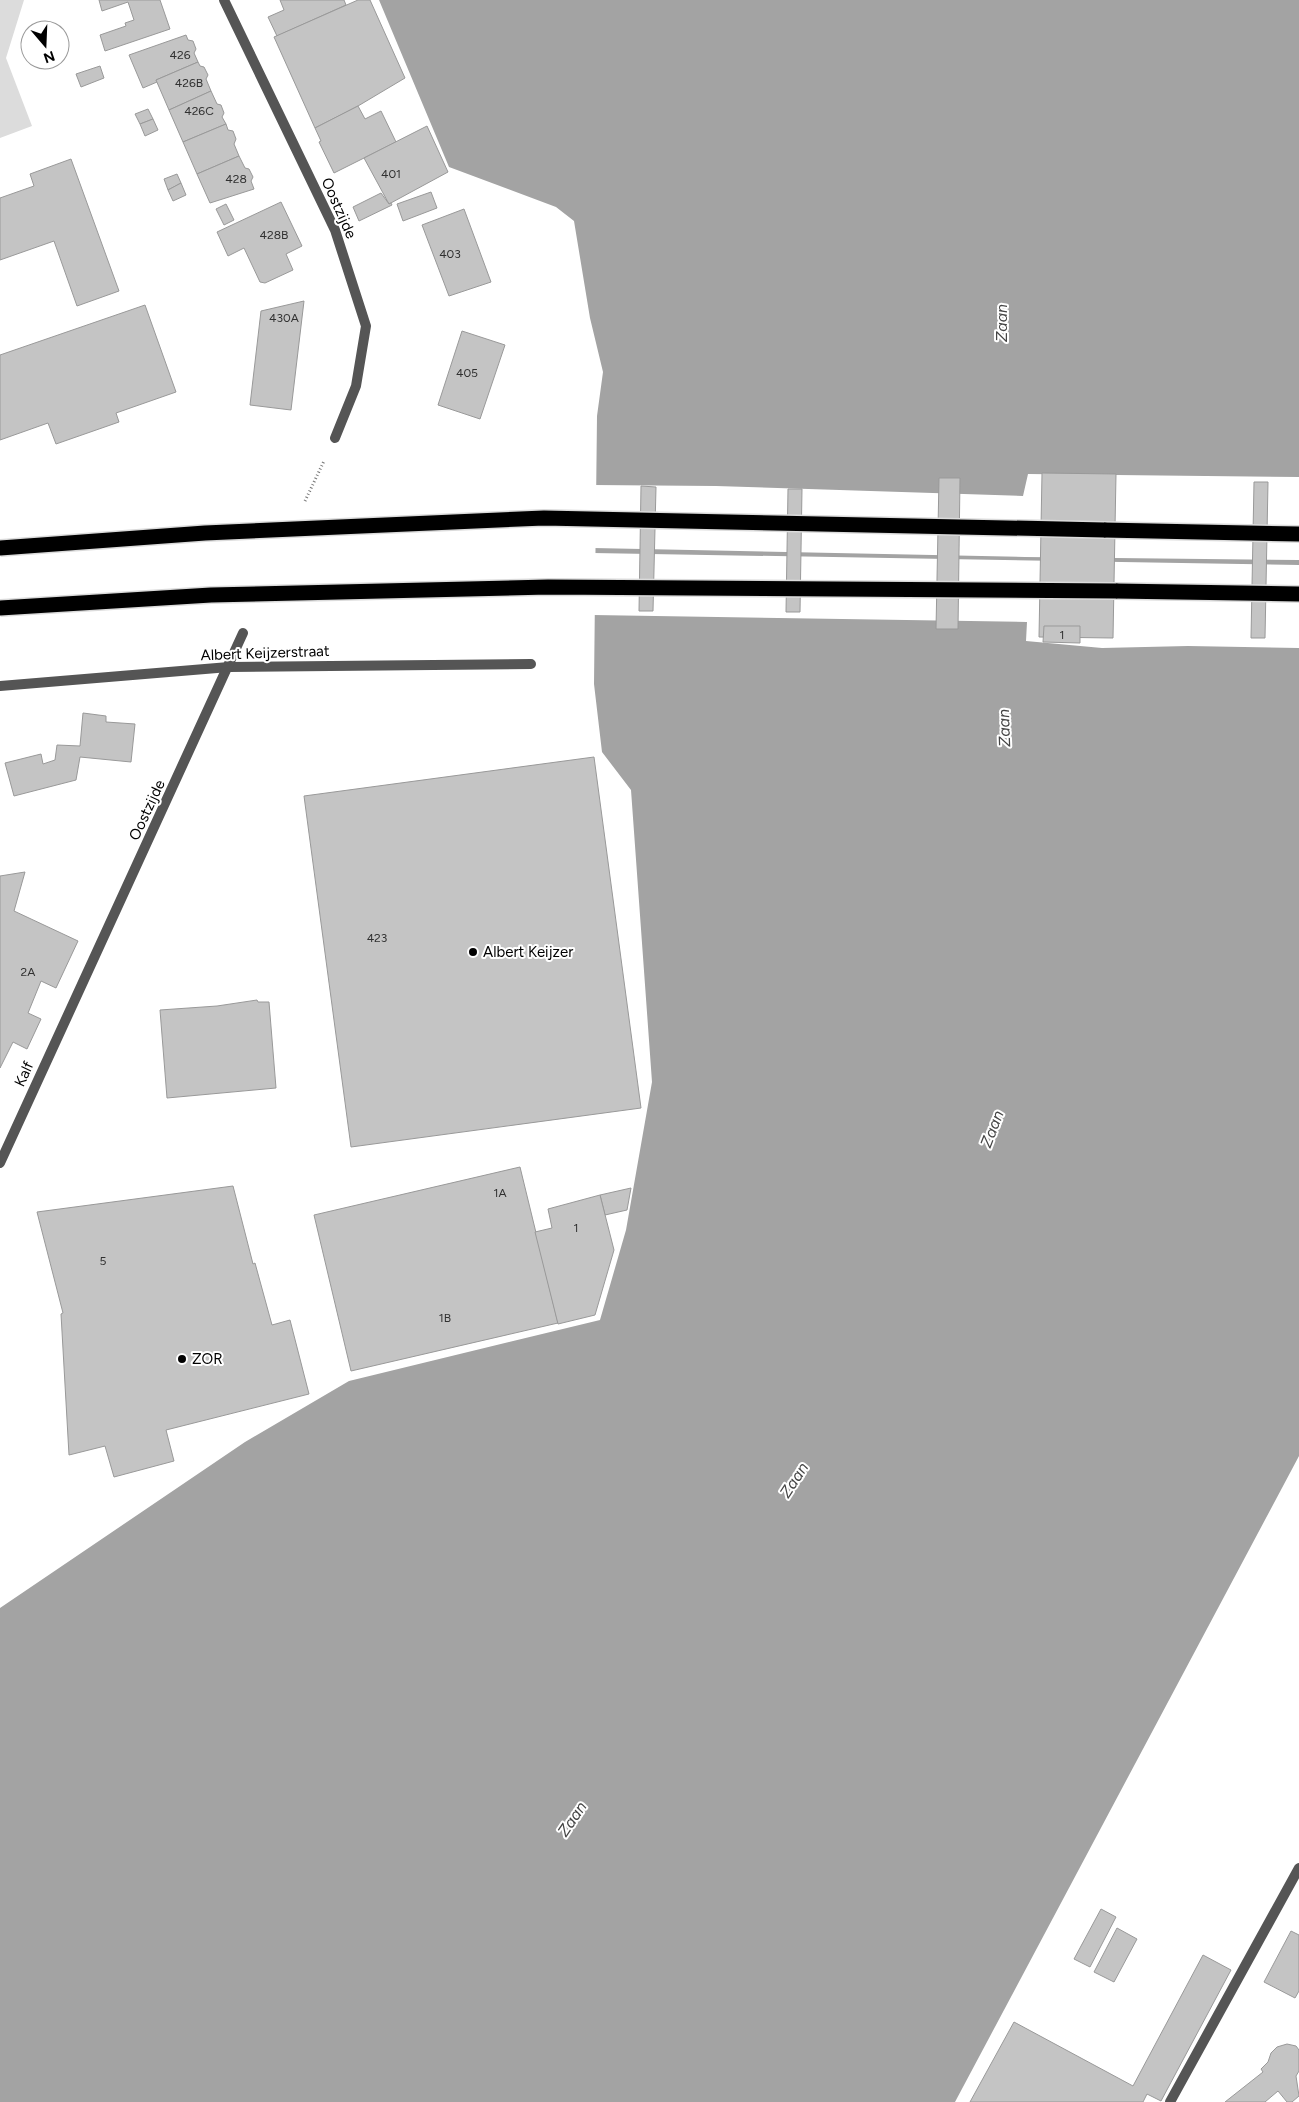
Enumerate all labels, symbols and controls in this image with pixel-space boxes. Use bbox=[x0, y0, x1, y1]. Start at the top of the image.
north arrow bbox=[20, 20, 70, 70]
text: N bbox=[41, 47, 57, 67]
house number: 426 bbox=[170, 48, 191, 62]
house number: 426B bbox=[175, 76, 203, 90]
house number: 426C bbox=[184, 104, 214, 118]
house number: 401 bbox=[381, 167, 401, 181]
house number: 428 bbox=[225, 172, 247, 186]
street label: Oostzijde bbox=[318, 175, 360, 241]
house number: 428B bbox=[260, 228, 288, 242]
house number: 403 bbox=[439, 247, 461, 261]
water label: Zaan bbox=[992, 304, 1011, 342]
house number: 430A bbox=[269, 311, 299, 325]
house number: 405 bbox=[456, 366, 478, 380]
house number: 1 bbox=[1060, 628, 1064, 642]
street label: Albert Keijzerstraat bbox=[200, 642, 330, 664]
water label: Zaan bbox=[994, 709, 1014, 747]
street label: Oostzijde bbox=[125, 777, 169, 843]
house number: 423 bbox=[367, 931, 387, 945]
place label: Albert Keijzer bbox=[483, 943, 573, 961]
marker: Albert Keijzer bbox=[467, 946, 479, 958]
house number: 2A bbox=[21, 965, 35, 979]
street label: Kalf bbox=[10, 1058, 38, 1089]
water label: Zaan bbox=[976, 1108, 1008, 1150]
house number: 1A bbox=[493, 1186, 507, 1200]
house number: 1 bbox=[574, 1221, 578, 1235]
house number: 5 bbox=[100, 1254, 107, 1268]
house number: 1B bbox=[439, 1311, 451, 1325]
place label: ZOR bbox=[192, 1350, 223, 1368]
marker: ZOR bbox=[176, 1353, 188, 1365]
water label: Zaan bbox=[776, 1459, 812, 1501]
water label: Zaan bbox=[554, 1798, 591, 1840]

